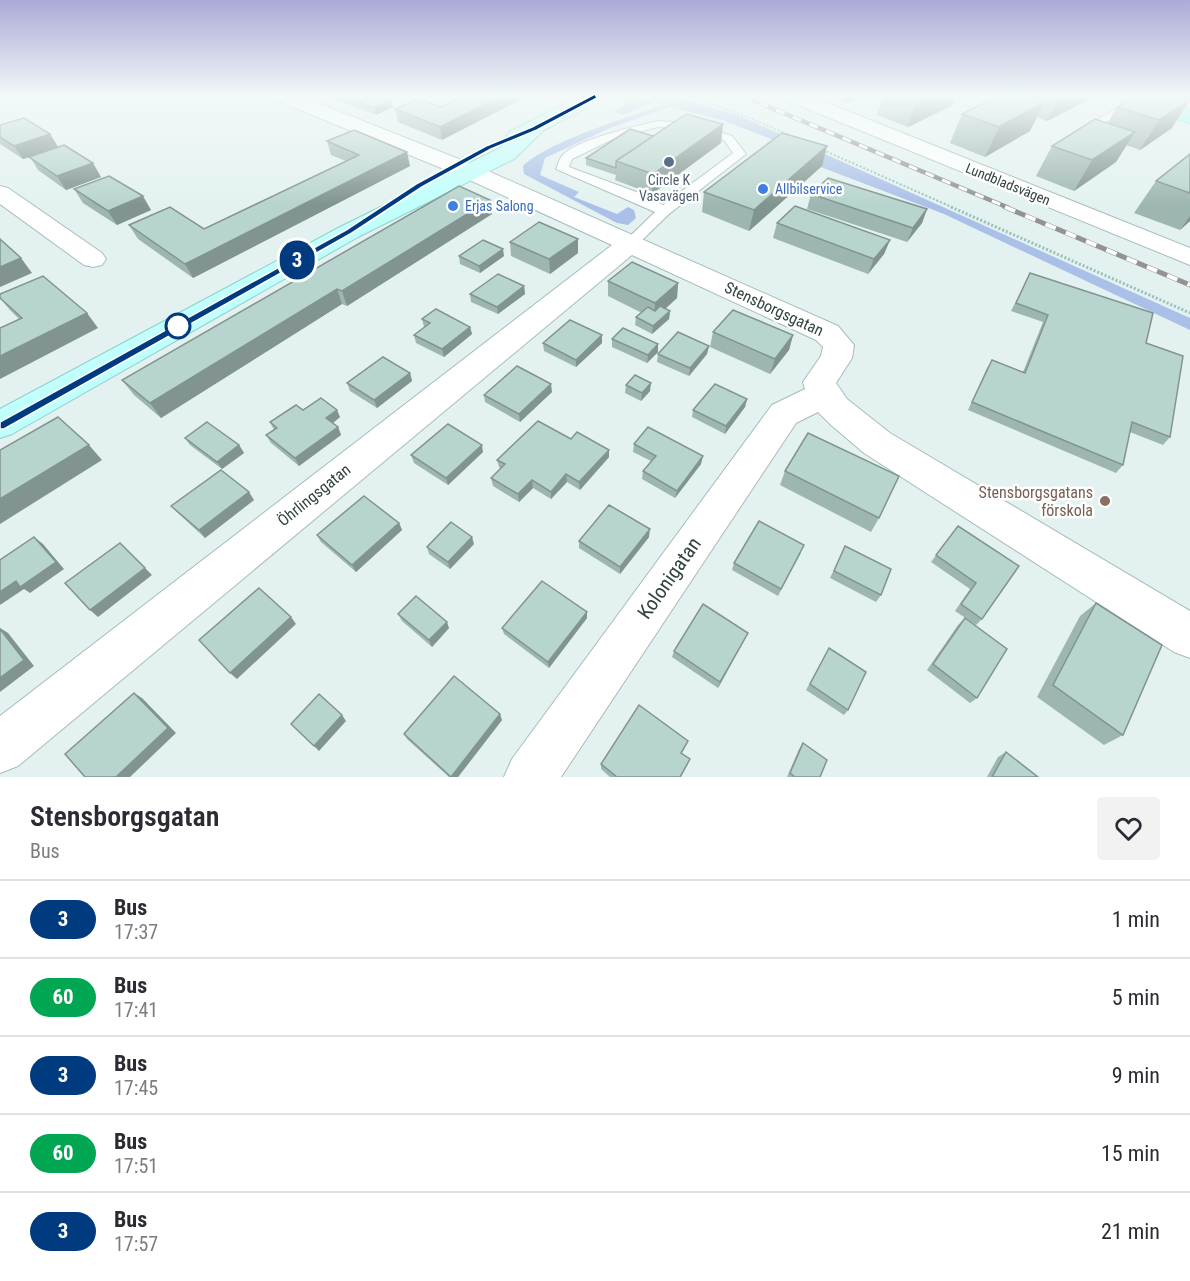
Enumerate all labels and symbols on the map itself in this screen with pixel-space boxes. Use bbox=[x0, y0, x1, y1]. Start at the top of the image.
marker: Circle K Vasavägen bbox=[662, 155, 676, 169]
street label: Lundbladsvägen bbox=[963, 160, 1053, 208]
place label: Circle K Vasavägen bbox=[639, 172, 699, 204]
place label: Allbilservice bbox=[775, 181, 843, 197]
marker: Allbilservice bbox=[756, 182, 770, 196]
place label: Erjas Salong bbox=[465, 198, 534, 214]
marker: Erjas Salong bbox=[446, 199, 460, 213]
line badge: 3 bbox=[278, 240, 316, 280]
street label: Stensborgsgatan bbox=[721, 278, 827, 340]
unlabelled marker bbox=[165, 313, 191, 339]
street label: Öhrlingsgatan bbox=[274, 460, 354, 530]
place label: Stensborgsgatans förskola bbox=[979, 483, 1093, 520]
marker: Stensborgsgatans förskola bbox=[1098, 494, 1112, 508]
street label: Kolonigatan bbox=[632, 533, 706, 623]

